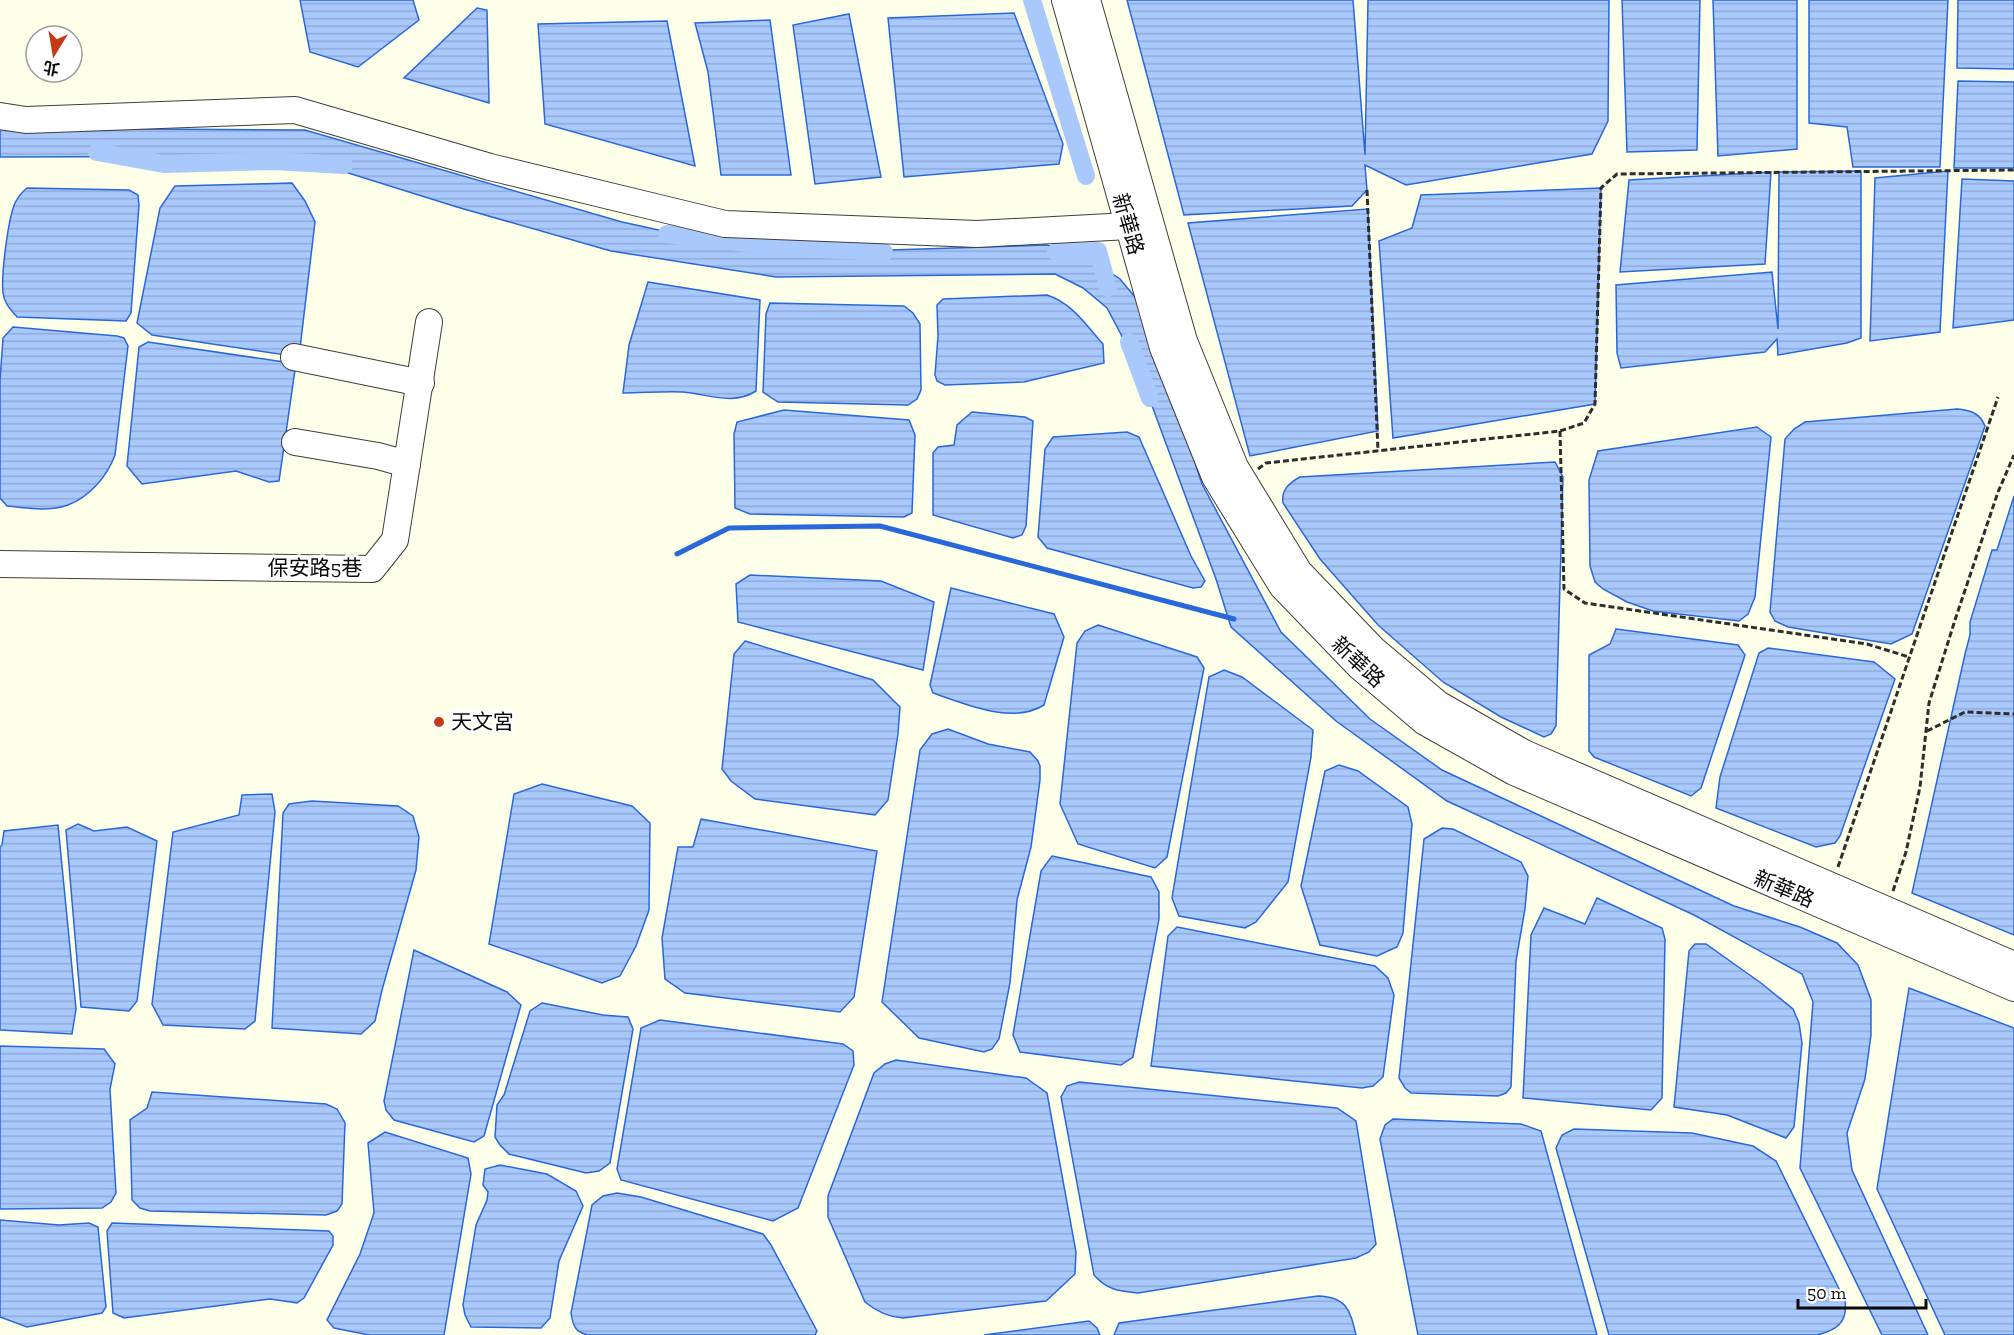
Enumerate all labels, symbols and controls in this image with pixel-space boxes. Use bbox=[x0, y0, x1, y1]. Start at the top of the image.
north arrow bbox=[24, 24, 84, 84]
text: 北 bbox=[42, 57, 61, 79]
street label: 新華路 bbox=[1108, 190, 1149, 258]
street label: 保安路5巷 bbox=[268, 555, 362, 580]
street label: 新華路 bbox=[1327, 631, 1390, 692]
place label: 天文宮 bbox=[451, 709, 514, 734]
marker: 天文宮 bbox=[432, 715, 446, 729]
street label: 新華路 bbox=[1750, 865, 1818, 912]
scale bar bbox=[1798, 1272, 1926, 1310]
text: 50 m bbox=[1807, 1282, 1847, 1304]

